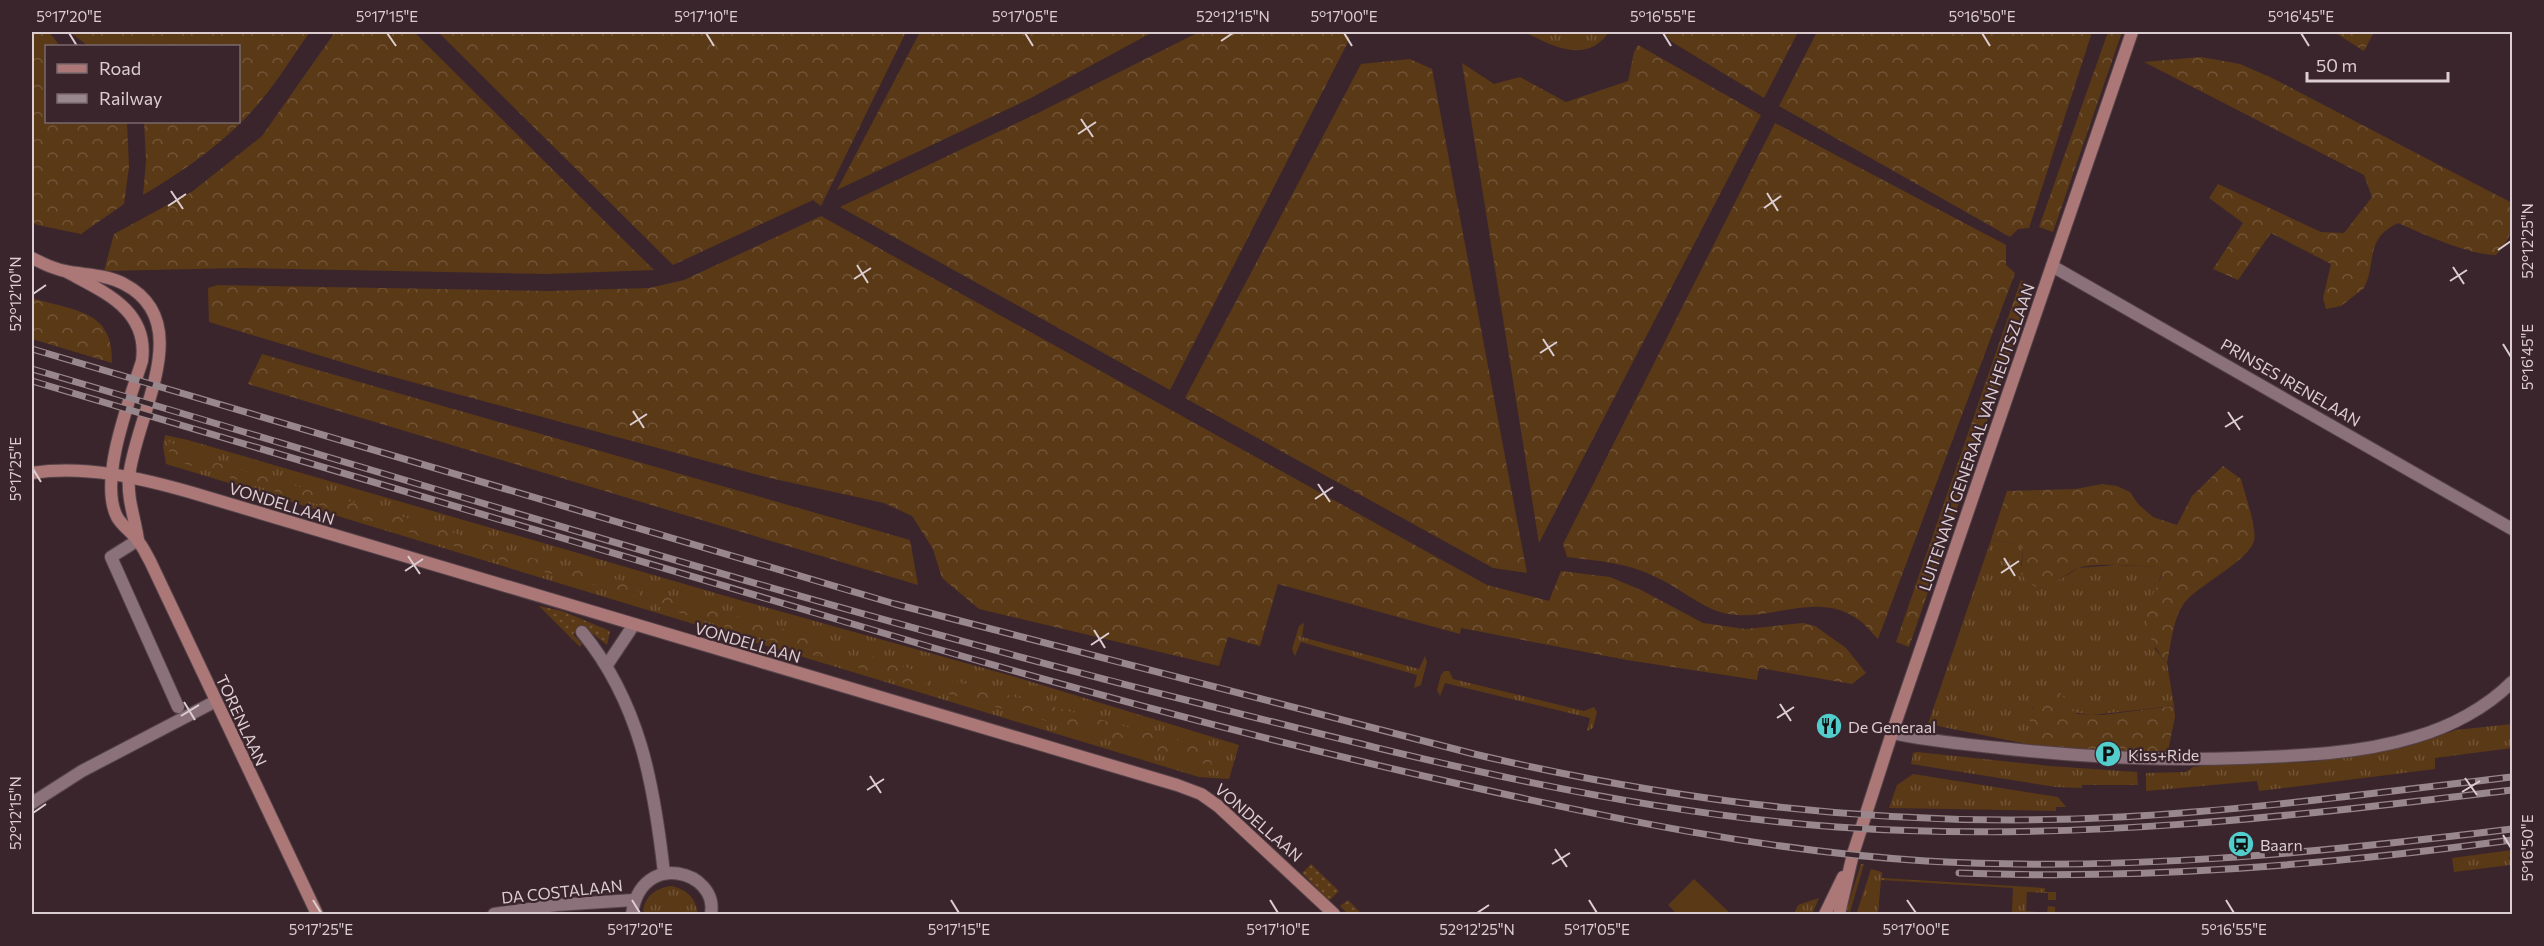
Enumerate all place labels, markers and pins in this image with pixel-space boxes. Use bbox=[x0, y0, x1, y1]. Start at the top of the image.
restaurant icon: De Generaal bbox=[1814, 711, 1844, 741]
place label: De Generaal bbox=[1848, 717, 1936, 736]
parking icon: Kiss+Ride bbox=[2093, 739, 2123, 769]
place label: Kiss+Ride bbox=[2128, 745, 2199, 764]
station icon: Baarn bbox=[2226, 829, 2256, 859]
place label: Baarn bbox=[2260, 835, 2303, 854]

